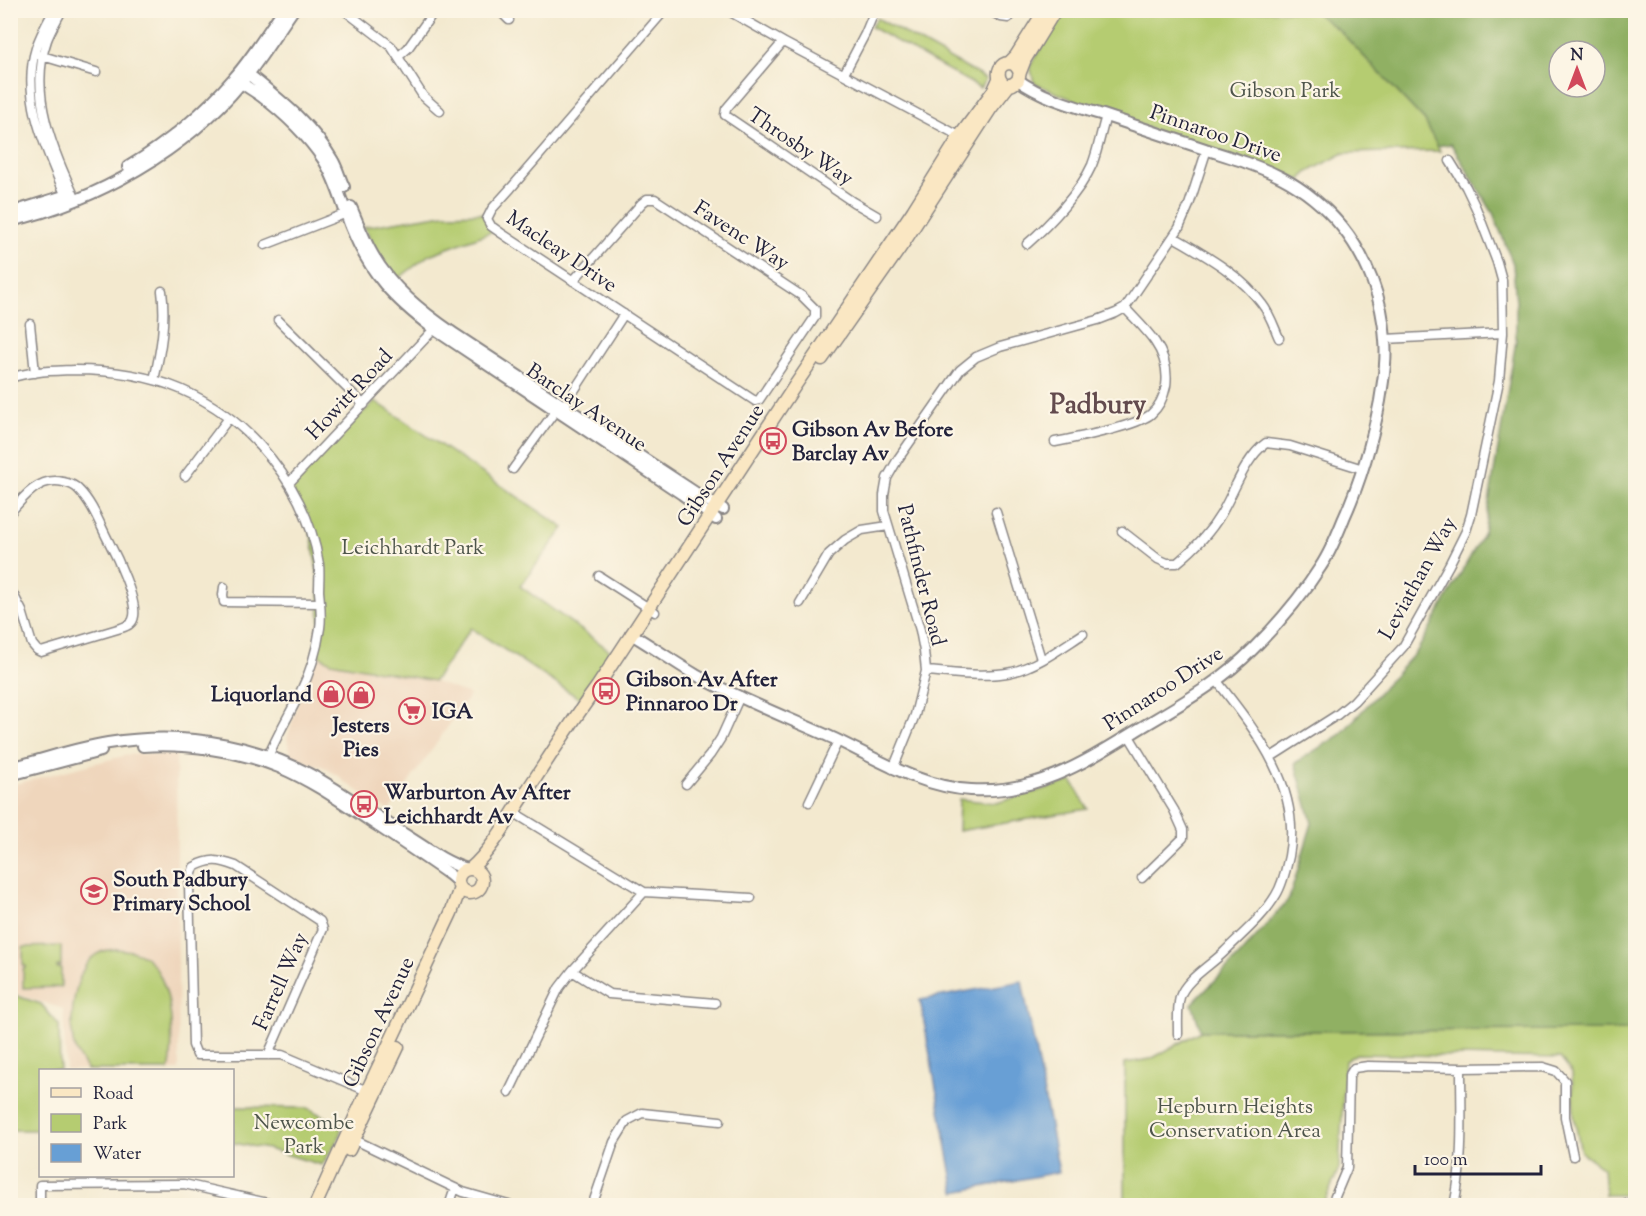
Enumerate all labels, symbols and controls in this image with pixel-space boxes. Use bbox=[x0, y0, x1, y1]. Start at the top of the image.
north arrow bbox=[1547, 39, 1607, 99]
text: N bbox=[1571, 45, 1584, 68]
park label: Gibson Park bbox=[1229, 77, 1341, 107]
street label: Pinnaroo Drive bbox=[1145, 98, 1285, 171]
street label: Throsby Way bbox=[741, 101, 859, 195]
street label: Favenc Way bbox=[687, 194, 795, 279]
street label: Macleay Drive bbox=[499, 204, 622, 301]
street label: Howitt Road bbox=[300, 343, 401, 448]
street label: Barclay Avenue bbox=[519, 357, 652, 460]
district label: Padbury bbox=[1050, 387, 1147, 426]
street label: Gibson Avenue bbox=[671, 399, 773, 533]
place label: Gibson Av Before Barclay Av bbox=[792, 416, 954, 470]
bus stop icon: Gibson Av Before Barclay Av bbox=[758, 426, 788, 456]
street label: Pathfinder Road bbox=[888, 501, 952, 650]
street label: Leviathan Way bbox=[1373, 512, 1465, 646]
park label: Leichhardt Park bbox=[341, 534, 485, 564]
street label: Pinnaroo Drive bbox=[1098, 640, 1230, 740]
place label: Gibson Av After Pinnaroo Dr bbox=[626, 666, 778, 720]
bus stop icon: Gibson Av After Pinnaroo Dr bbox=[591, 676, 621, 706]
shop icon: Liquorland bbox=[316, 679, 346, 709]
shop icon: Jesters Pies bbox=[346, 680, 376, 710]
place label: Liquorland bbox=[211, 681, 312, 711]
supermarket icon: IGA bbox=[397, 696, 427, 726]
place label: IGA bbox=[432, 698, 474, 728]
place label: Jesters Pies bbox=[330, 712, 390, 766]
place label: Warburton Av After Leichhardt Av bbox=[384, 779, 571, 833]
bus stop icon: Warburton Av After Leichhardt Av bbox=[349, 789, 379, 819]
place label: South Padbury Primary School bbox=[113, 866, 251, 920]
school or university icon: South Padbury Primary School bbox=[79, 876, 109, 906]
street label: Farrell Way bbox=[247, 928, 317, 1036]
street label: Gibson Avenue bbox=[336, 953, 423, 1093]
legend bbox=[39, 1069, 234, 1177]
text: Road bbox=[93, 1082, 133, 1108]
park label: Hepburn Heights Conservation Area bbox=[1149, 1093, 1321, 1147]
park label: Newcombe Park bbox=[254, 1109, 354, 1163]
text: Park bbox=[93, 1112, 128, 1138]
scale bar bbox=[1415, 1138, 1541, 1176]
text: Water bbox=[93, 1142, 142, 1168]
text: 100 m bbox=[1424, 1148, 1468, 1174]

